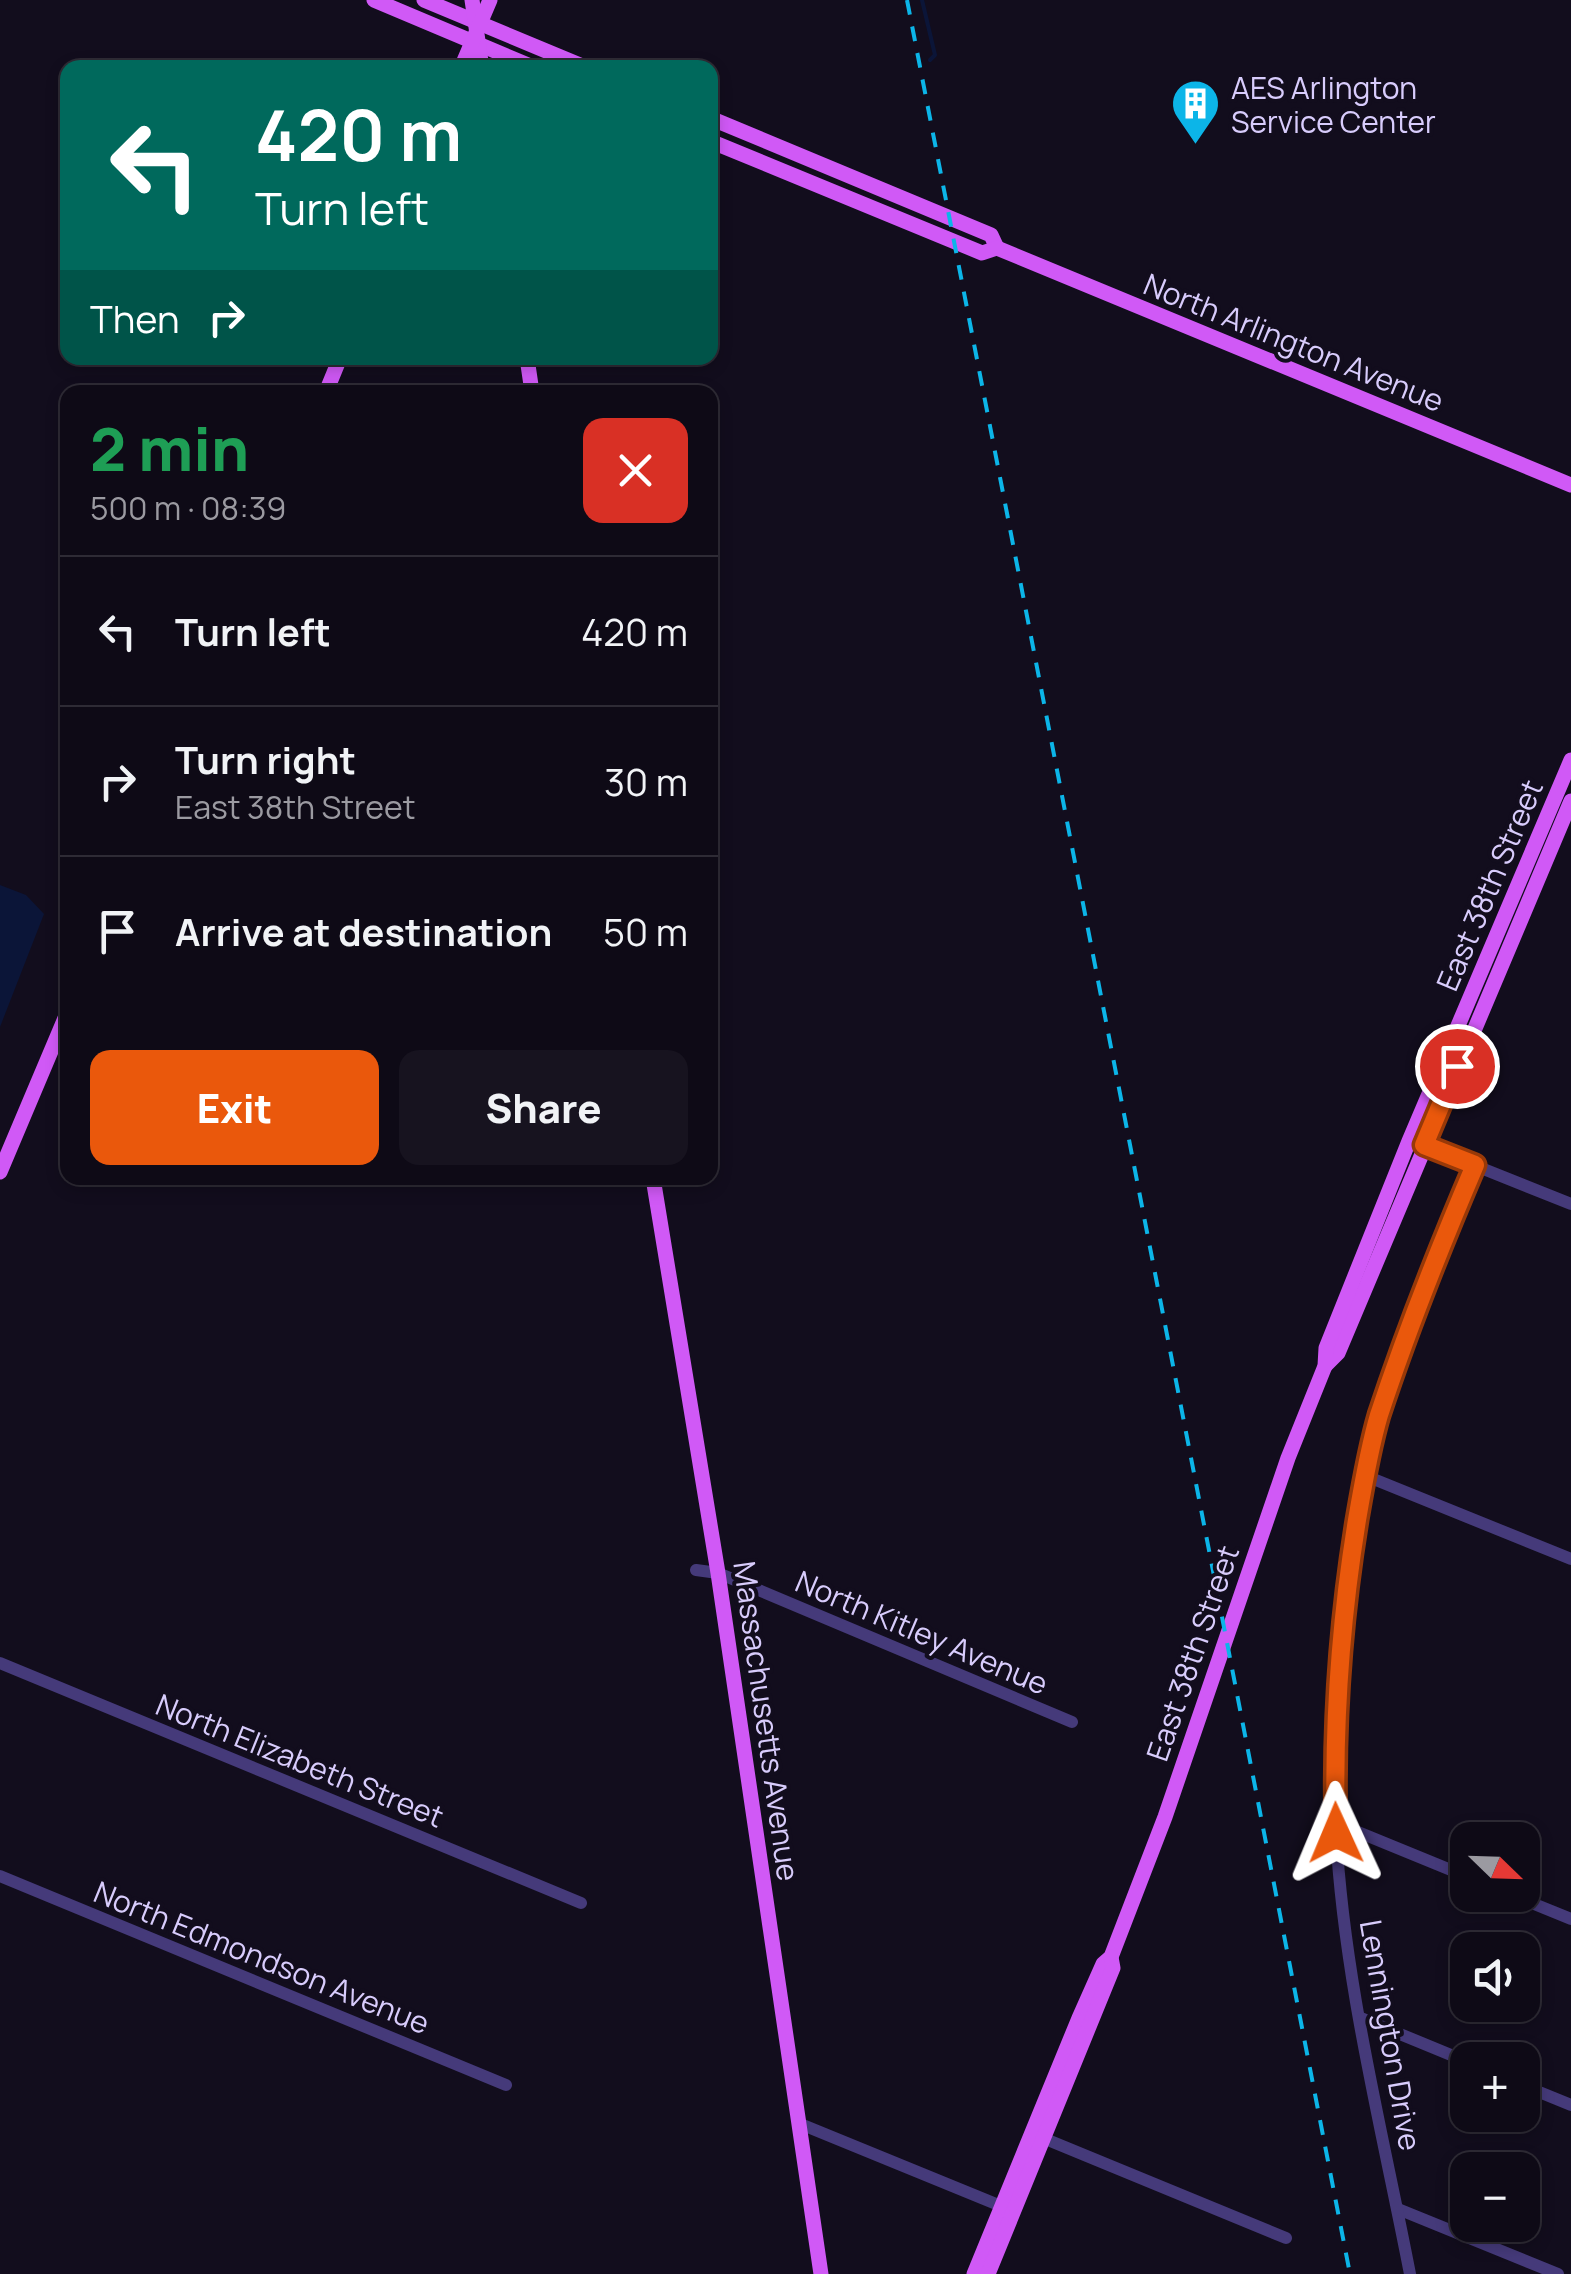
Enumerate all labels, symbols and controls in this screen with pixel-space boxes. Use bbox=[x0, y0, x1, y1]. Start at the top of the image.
place label: AES Arlington Service Center bbox=[1231, 67, 1436, 142]
building icon: AES Arlington Service Center bbox=[1170, 78, 1222, 146]
text: 420 m bbox=[255, 86, 462, 182]
icon: left bbox=[90, 100, 220, 230]
text: Turn left bbox=[255, 177, 429, 239]
street label: North Arlington Avenue bbox=[1138, 263, 1450, 421]
icon: right bbox=[199, 290, 254, 345]
text: Then bbox=[90, 292, 179, 344]
text: 2 min bbox=[90, 407, 249, 489]
button: close bbox=[583, 418, 688, 523]
text: 500 m · 08:39 bbox=[90, 486, 286, 530]
icon: left bbox=[90, 604, 145, 659]
text: Turn left bbox=[175, 605, 331, 657]
text: 420 m bbox=[581, 605, 688, 657]
text: Turn right bbox=[175, 733, 356, 785]
icon: right bbox=[90, 754, 145, 809]
text: 30 m bbox=[604, 755, 688, 807]
street label: East 38th Street bbox=[1426, 773, 1552, 997]
text: East 38th Street bbox=[175, 785, 416, 829]
icon: arrive bbox=[90, 904, 145, 959]
text: Arrive at destination bbox=[175, 905, 552, 957]
text: 50 m bbox=[603, 905, 688, 957]
pin bbox=[1415, 1024, 1500, 1109]
icon: arrive bbox=[1430, 1039, 1485, 1094]
button: Exit bbox=[90, 1050, 379, 1165]
button: Share bbox=[399, 1050, 688, 1165]
street label: East 38th Street bbox=[1136, 1540, 1248, 1766]
street label: Massachusetts Avenue bbox=[724, 1559, 810, 1883]
street label: North Kitley Avenue bbox=[789, 1560, 1055, 1704]
street label: North Elizabeth Street bbox=[150, 1684, 450, 1836]
position arrow bbox=[1284, 1781, 1388, 1885]
north arrow bbox=[1450, 1822, 1540, 1912]
map controls bbox=[1450, 1822, 1540, 2242]
street label: North Edmondson Avenue bbox=[88, 1871, 436, 2043]
street label: Lennington Drive bbox=[1351, 1916, 1431, 2154]
button: sound bbox=[1450, 1932, 1540, 2022]
button: + bbox=[1450, 2042, 1540, 2132]
button: − bbox=[1450, 2152, 1540, 2242]

